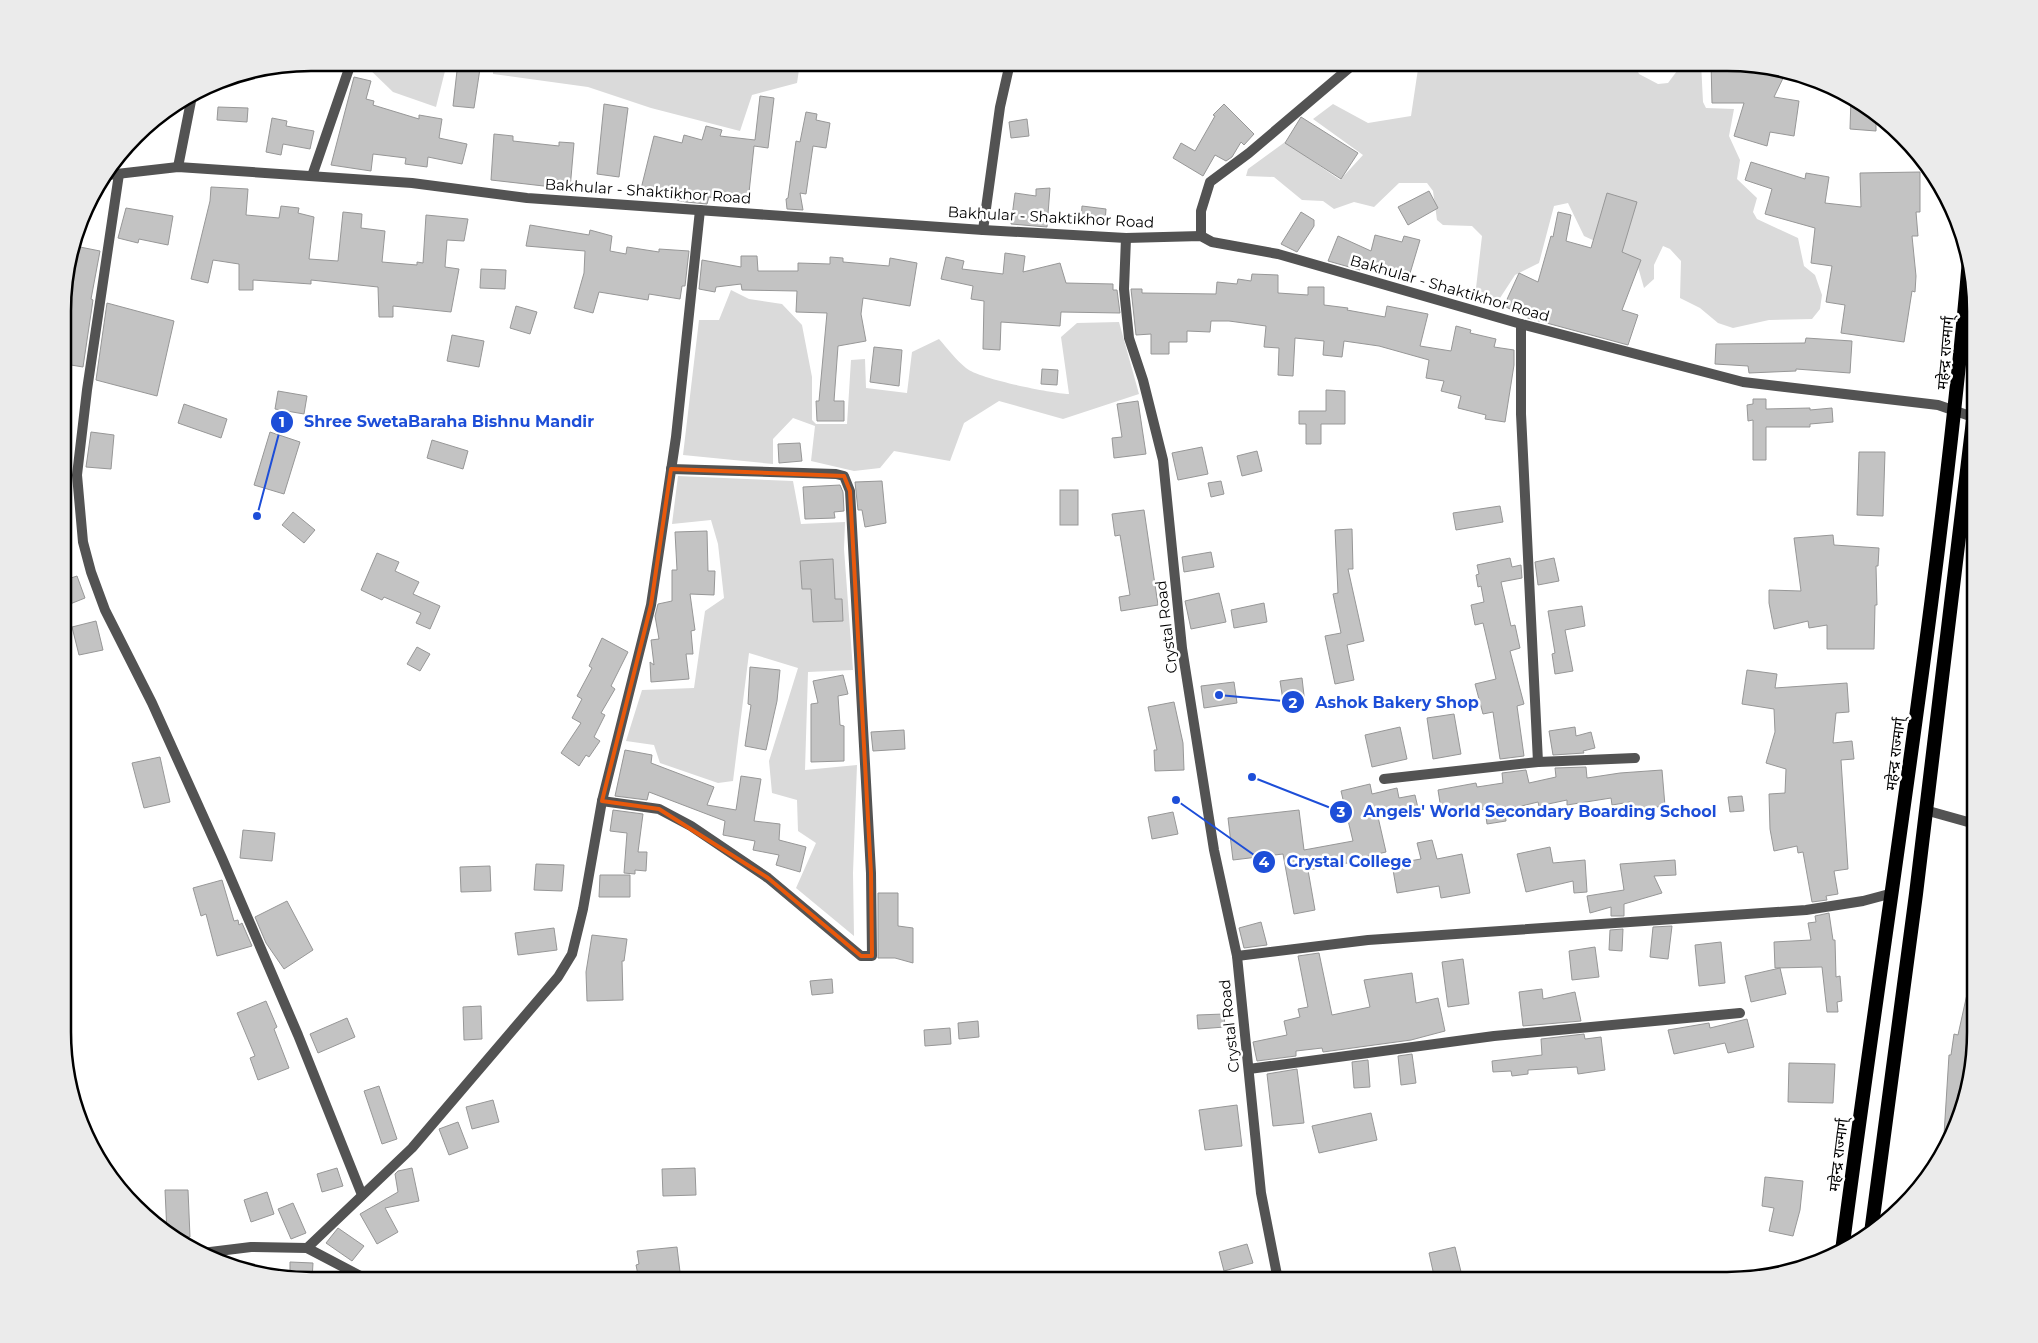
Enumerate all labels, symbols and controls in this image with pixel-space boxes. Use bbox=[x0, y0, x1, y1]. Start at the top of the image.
street label: Bakhular - Shaktikhor Road bbox=[544, 174, 752, 208]
street label: Bakhular - Shaktikhor Road bbox=[947, 202, 1155, 232]
street label: Bakhular - Shaktikhor Road bbox=[1348, 250, 1552, 326]
street label: महेन्द्र राज्मार्ग् bbox=[1932, 314, 1959, 390]
callout: Shree SwetaBaraha Bishnu Mandir bbox=[269, 406, 605, 437]
text: 1 bbox=[279, 412, 285, 431]
text: Shree SwetaBaraha Bishnu Mandir bbox=[304, 412, 594, 431]
street label: Crystal Road bbox=[1151, 579, 1181, 675]
callout: Ashok Bakery Shop bbox=[1281, 687, 1489, 718]
text: 2 bbox=[1289, 693, 1298, 712]
text: Ashok Bakery Shop bbox=[1314, 693, 1479, 712]
street label: महेन्द्र राज्मार्ग् bbox=[1881, 714, 1910, 792]
callout: Angels' World Secondary Boarding School bbox=[1329, 796, 1727, 827]
text: 3 bbox=[1336, 802, 1346, 821]
text: Angels' World Secondary Boarding School bbox=[1362, 802, 1717, 821]
callout: Crystal College bbox=[1251, 846, 1421, 877]
text: 4 bbox=[1259, 852, 1270, 871]
text: Crystal College bbox=[1286, 852, 1412, 871]
street label: Crystal Road bbox=[1215, 978, 1243, 1074]
street label: महेन्द्र राज्मार्ग् bbox=[1824, 1115, 1853, 1193]

